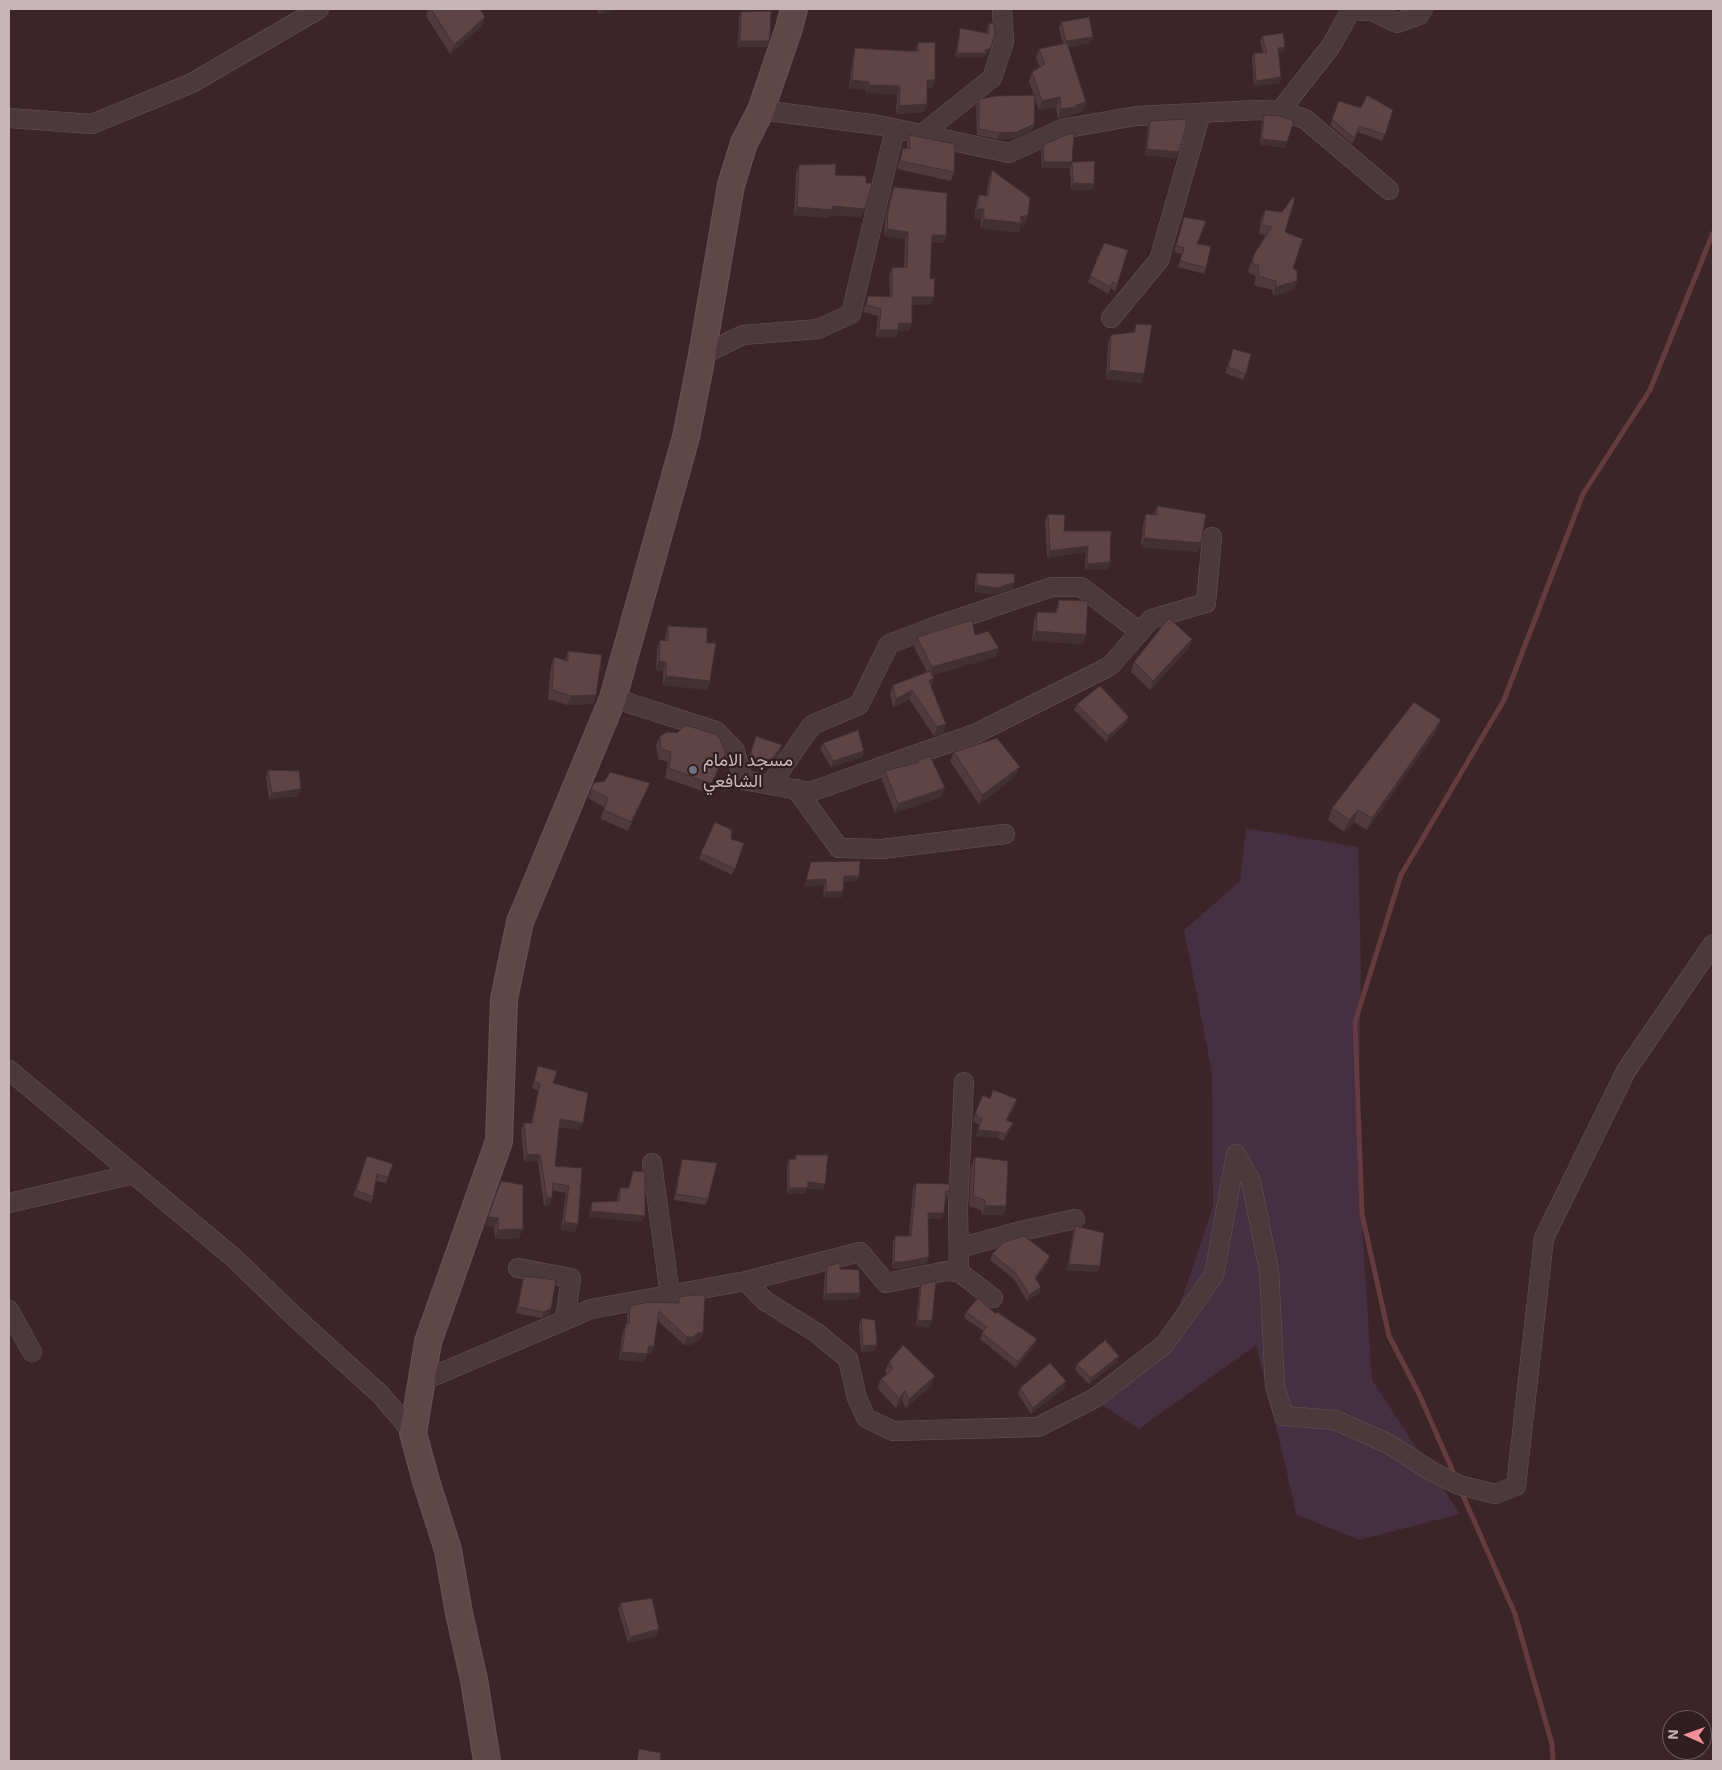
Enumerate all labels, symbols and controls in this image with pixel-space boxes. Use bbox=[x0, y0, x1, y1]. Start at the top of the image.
place label: مسجد الامام الشافعي bbox=[703, 749, 793, 792]
marker: مسجد الامام الشافعي bbox=[687, 764, 699, 776]
north arrow bbox=[1662, 1710, 1712, 1760]
text: N bbox=[1664, 1729, 1681, 1740]

